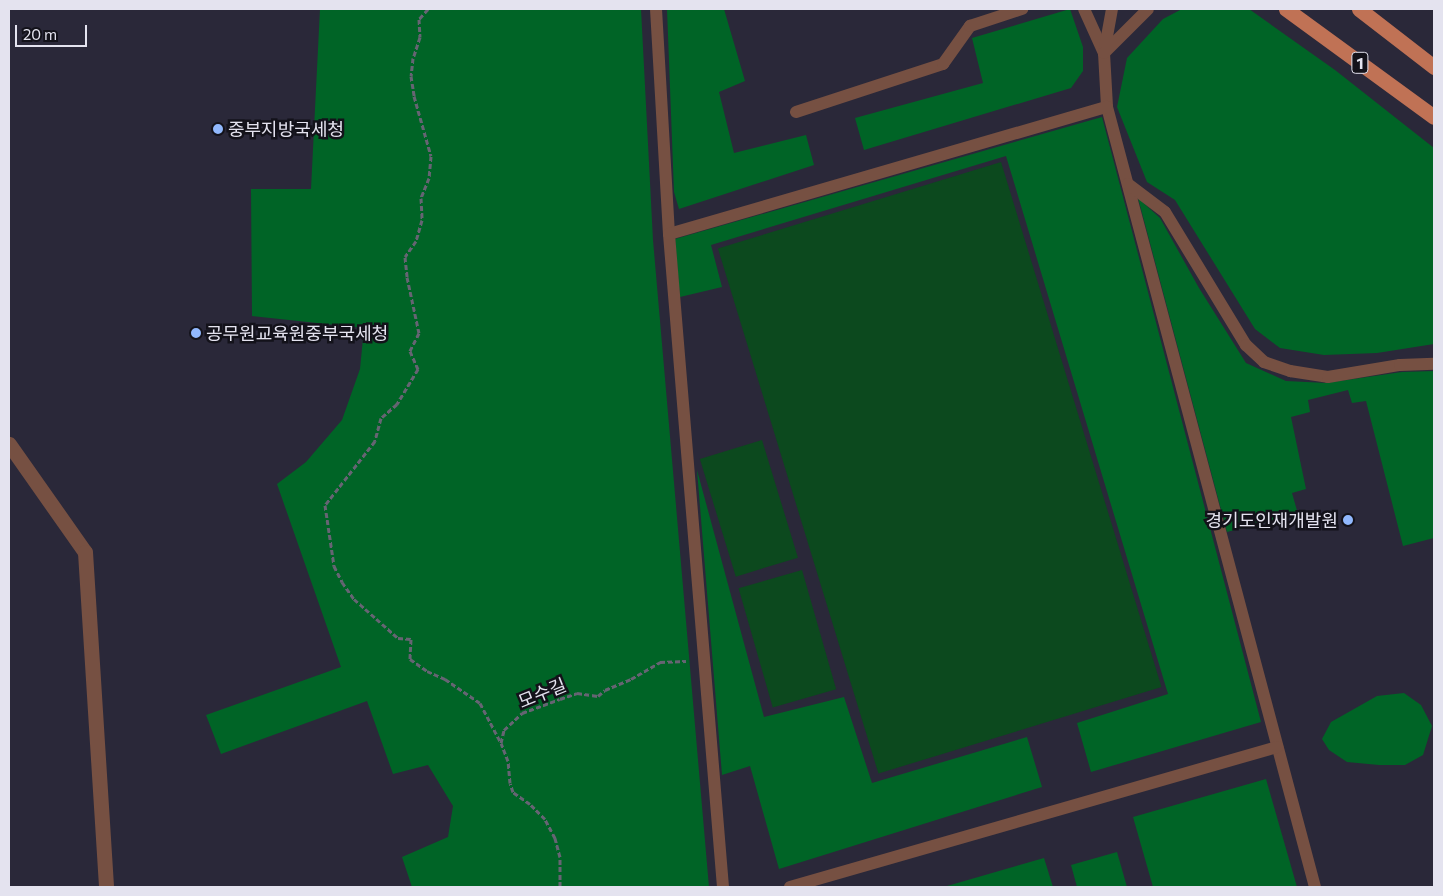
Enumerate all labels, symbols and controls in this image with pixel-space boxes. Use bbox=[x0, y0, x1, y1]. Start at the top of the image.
scale bar bbox=[18, 15, 90, 47]
text: 20 m bbox=[23, 25, 57, 43]
road number: 1 bbox=[1351, 49, 1369, 76]
place label: 중부지방국세청 bbox=[228, 118, 344, 140]
marker: 중부지방국세청 bbox=[212, 123, 224, 135]
place label: 공무원교육원중부국세청 bbox=[206, 322, 388, 344]
marker: 공무원교육원중부국세청 bbox=[190, 327, 202, 339]
place label: 경기도인재개발원 bbox=[1206, 509, 1338, 531]
marker: 경기도인재개발원 bbox=[1342, 514, 1354, 526]
street label: 모수길 bbox=[515, 674, 569, 712]

